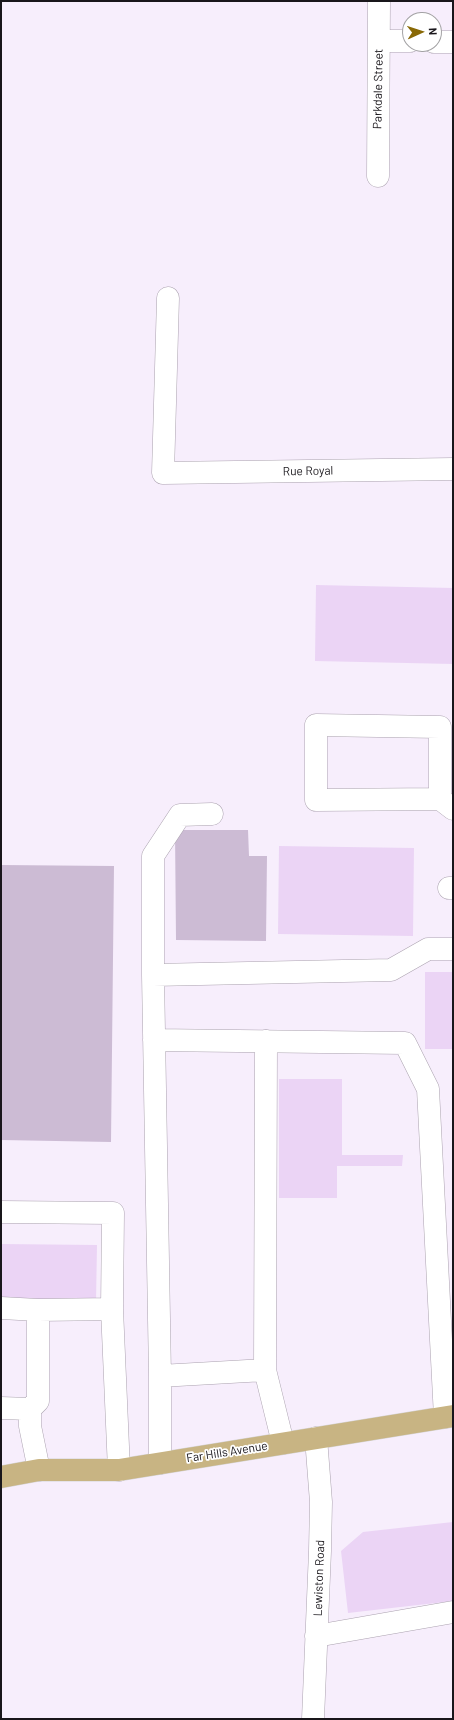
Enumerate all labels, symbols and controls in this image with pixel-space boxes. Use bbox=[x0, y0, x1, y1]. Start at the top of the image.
north arrow bbox=[402, 12, 442, 52]
text: N bbox=[427, 27, 440, 35]
street label: Parkdale Street bbox=[370, 49, 386, 129]
street label: Rue Royal bbox=[283, 463, 333, 479]
street label: Far Hills Avenue bbox=[185, 1438, 269, 1466]
street label: Lewiston Road bbox=[310, 1539, 328, 1617]

